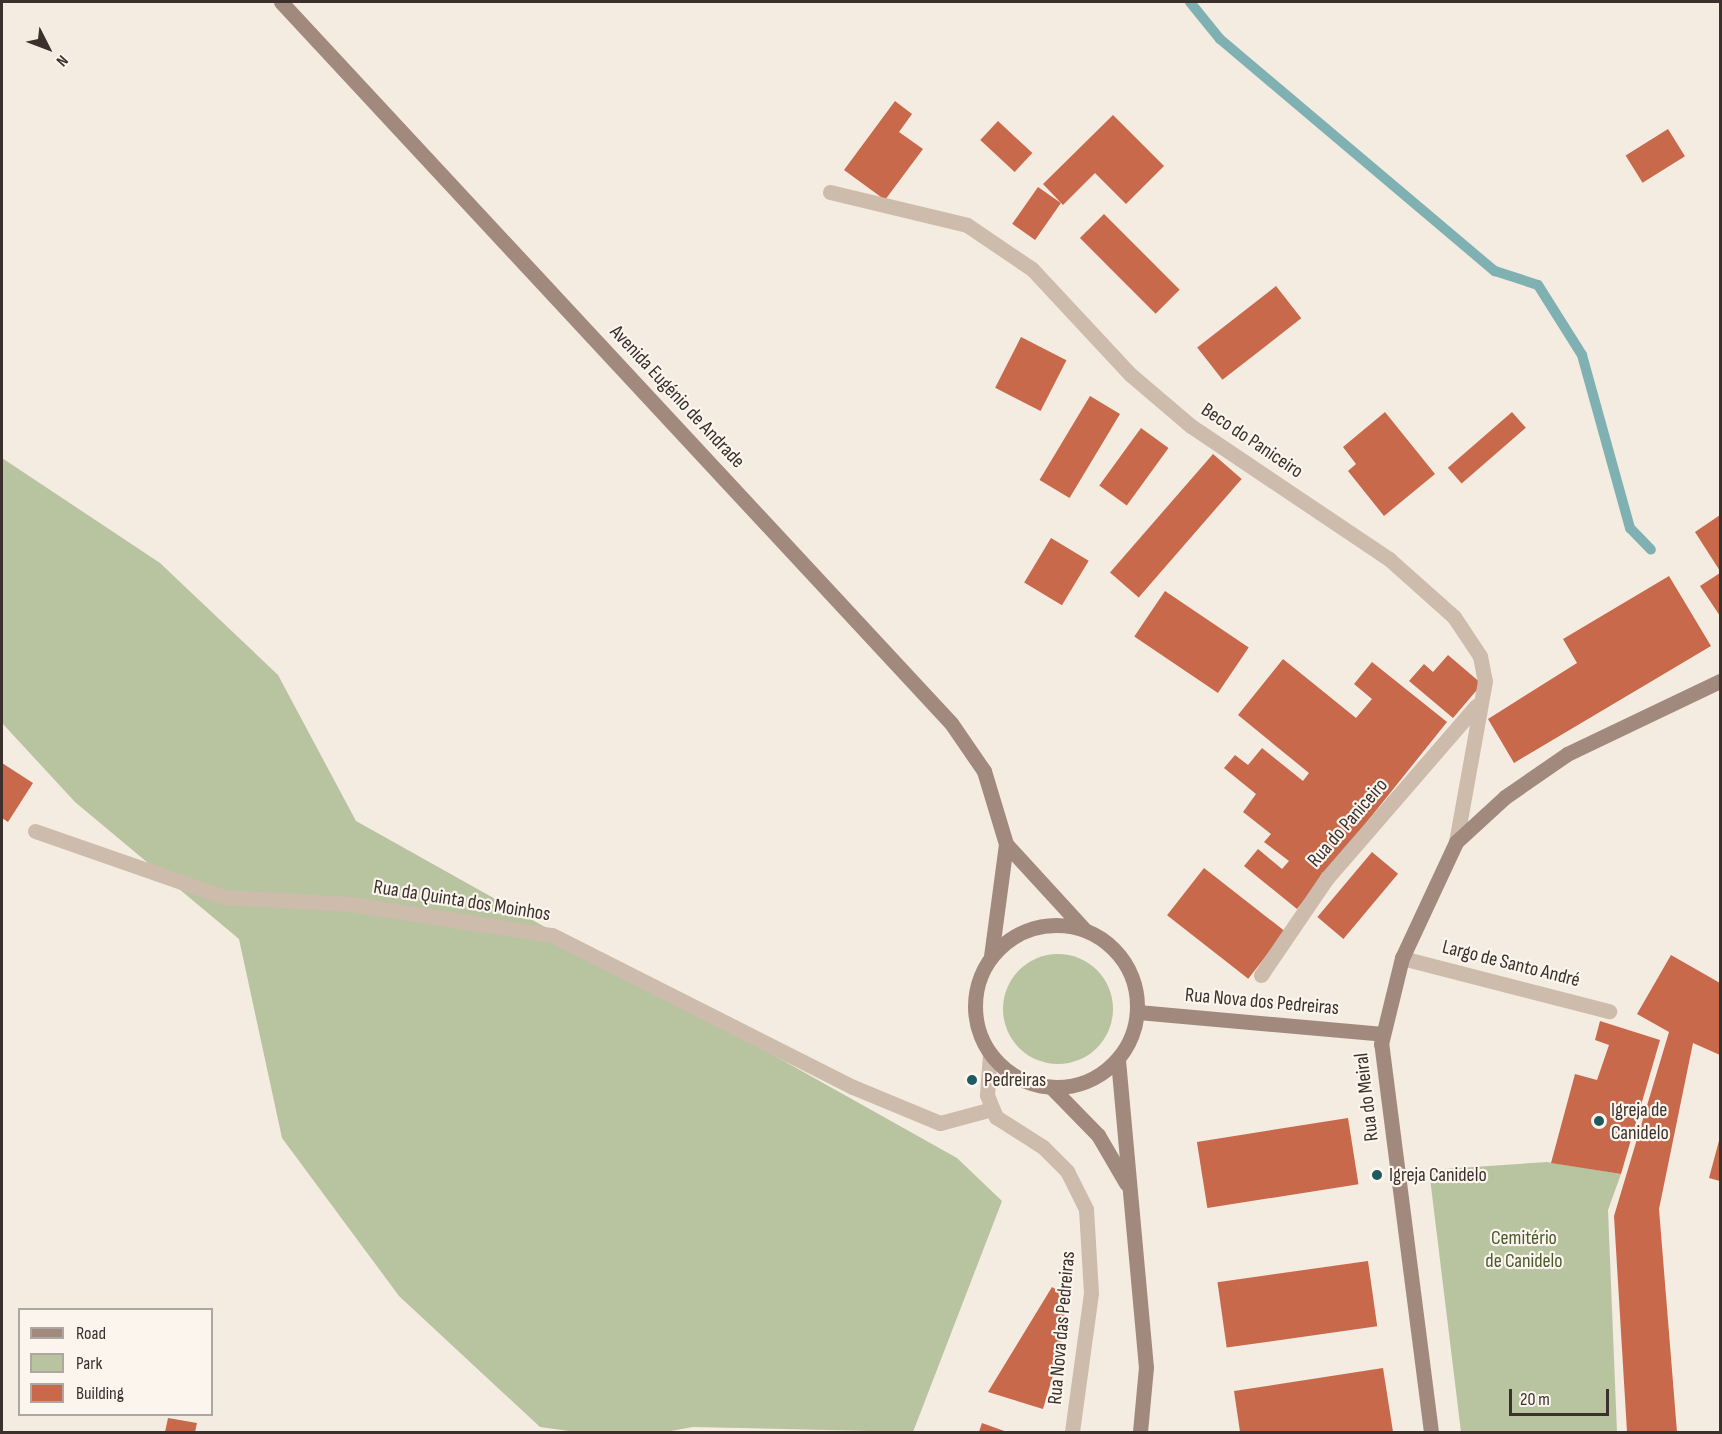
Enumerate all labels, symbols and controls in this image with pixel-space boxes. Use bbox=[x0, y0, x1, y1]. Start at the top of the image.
north arrow bbox=[18, 18, 78, 78]
text: N bbox=[52, 51, 72, 70]
street label: Avenida Eugénio de Andrade bbox=[605, 321, 749, 473]
street label: Beco do Paniceiro bbox=[1196, 398, 1308, 484]
street label: Rua do Paniceiro bbox=[1303, 774, 1393, 872]
street label: Rua da Quinta dos Moinhos bbox=[372, 875, 552, 927]
street label: Largo de Santo André bbox=[1440, 935, 1582, 993]
street label: Rua Nova dos Pedreiras bbox=[1184, 983, 1340, 1021]
street label: Rua do Meiral bbox=[1350, 1051, 1384, 1143]
place label: Pedreiras bbox=[984, 1068, 1046, 1092]
marker: Pedreiras bbox=[965, 1073, 979, 1087]
place label: Igreja de Canidelo bbox=[1611, 1098, 1669, 1145]
marker: Igreja de Canidelo bbox=[1592, 1114, 1606, 1128]
place label: Igreja Canidelo bbox=[1389, 1163, 1487, 1187]
marker: Igreja Canidelo bbox=[1370, 1168, 1384, 1182]
park label: Cemitério de Canidelo bbox=[1485, 1226, 1563, 1273]
street label: Rua Nova das Pedreiras bbox=[1043, 1250, 1081, 1406]
legend bbox=[18, 1308, 213, 1416]
text: Road bbox=[76, 1323, 106, 1344]
text: Park bbox=[76, 1353, 102, 1374]
scale bar bbox=[1512, 1377, 1612, 1415]
text: Building bbox=[76, 1383, 124, 1404]
text: 20 m bbox=[1520, 1389, 1550, 1410]

